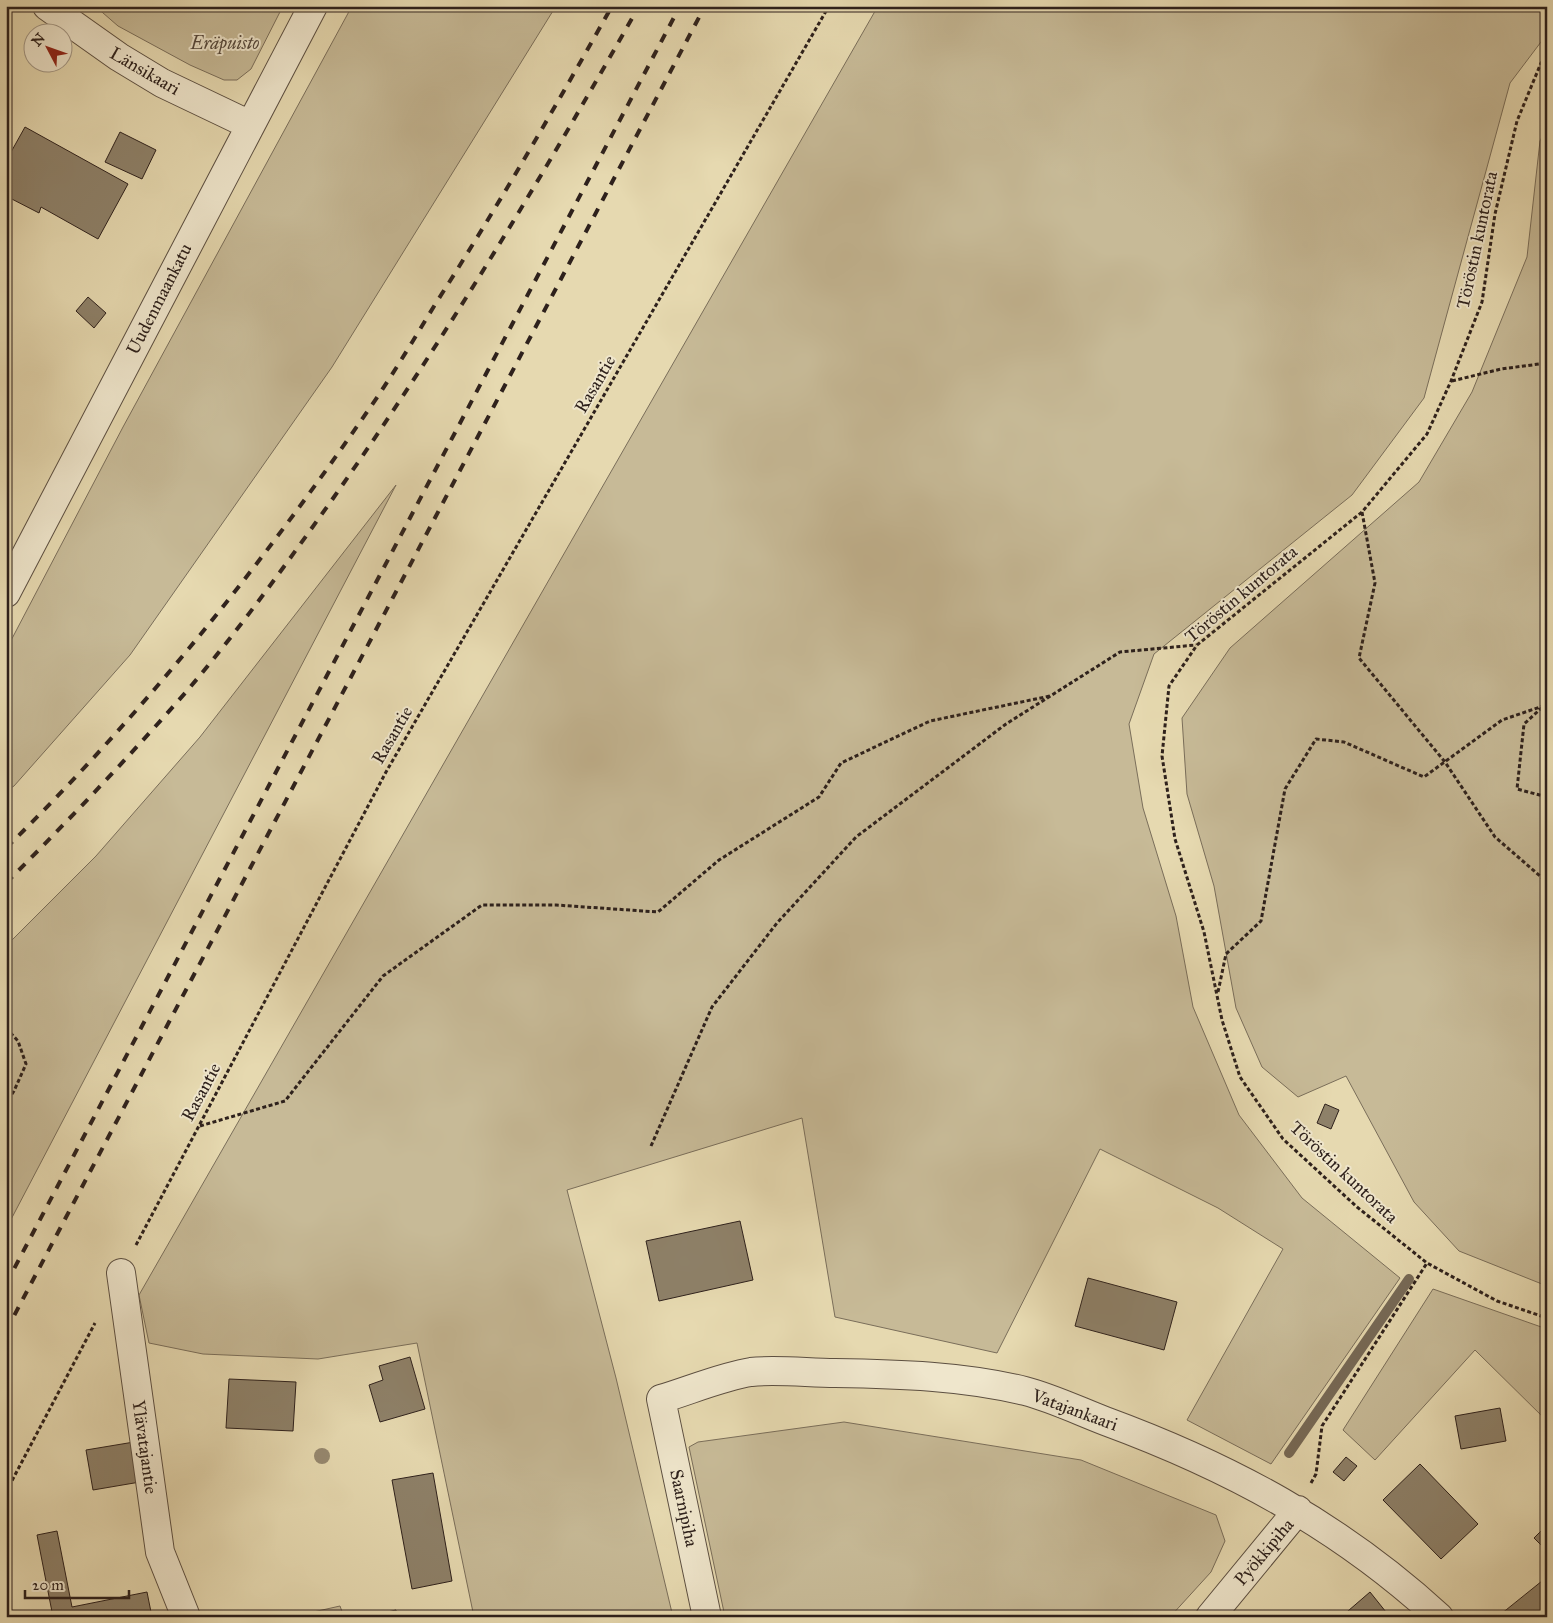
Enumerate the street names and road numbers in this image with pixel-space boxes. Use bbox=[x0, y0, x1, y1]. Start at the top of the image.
street label: Länsikaari bbox=[106, 42, 184, 100]
street label: Töröstin kuntorata bbox=[1452, 169, 1502, 311]
street label: Uudenmaankatu bbox=[122, 239, 197, 358]
street label: Rasantie bbox=[570, 351, 620, 417]
street label: Töröstin kuntorata bbox=[1180, 540, 1302, 647]
street label: Rasantie bbox=[367, 702, 417, 768]
street label: Rasantie bbox=[177, 1059, 225, 1125]
street label: Töröstin kuntorata bbox=[1285, 1116, 1403, 1228]
street label: Vatajankaari bbox=[1028, 1384, 1121, 1436]
street label: Ylävatajantie bbox=[128, 1399, 162, 1495]
street label: Saarnipiha bbox=[665, 1467, 703, 1549]
street label: Pyökkipiha bbox=[1230, 1514, 1299, 1590]

